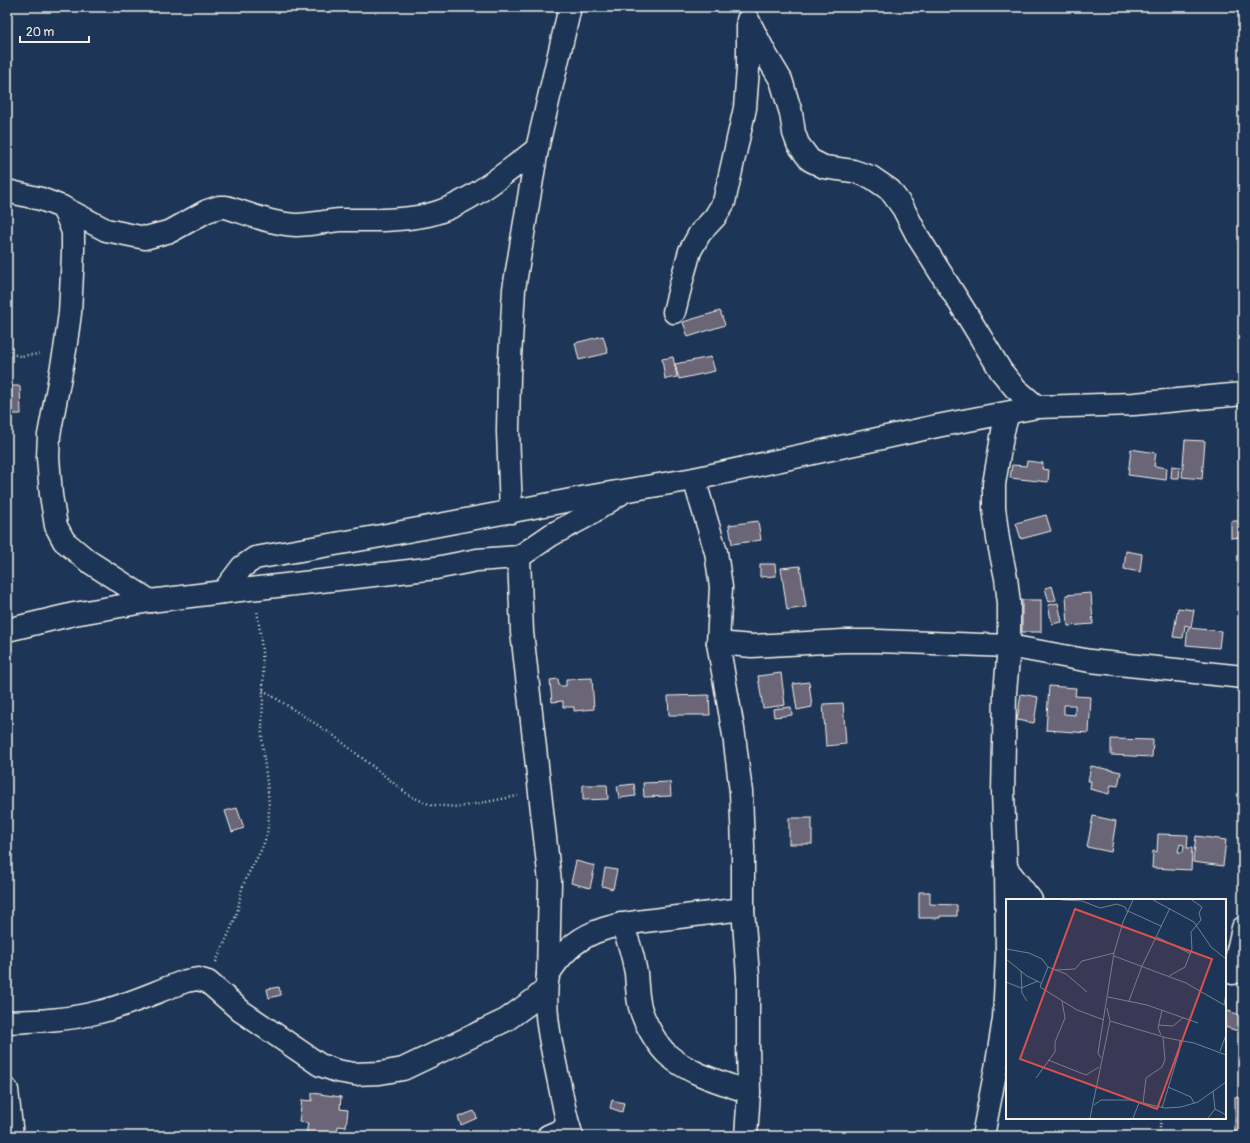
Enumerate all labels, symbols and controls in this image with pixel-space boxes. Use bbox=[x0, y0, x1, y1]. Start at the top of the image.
scale bar bbox=[20, 18, 89, 44]
text: 20 m bbox=[26, 25, 55, 40]
inset map bbox=[1006, 899, 1226, 1119]

